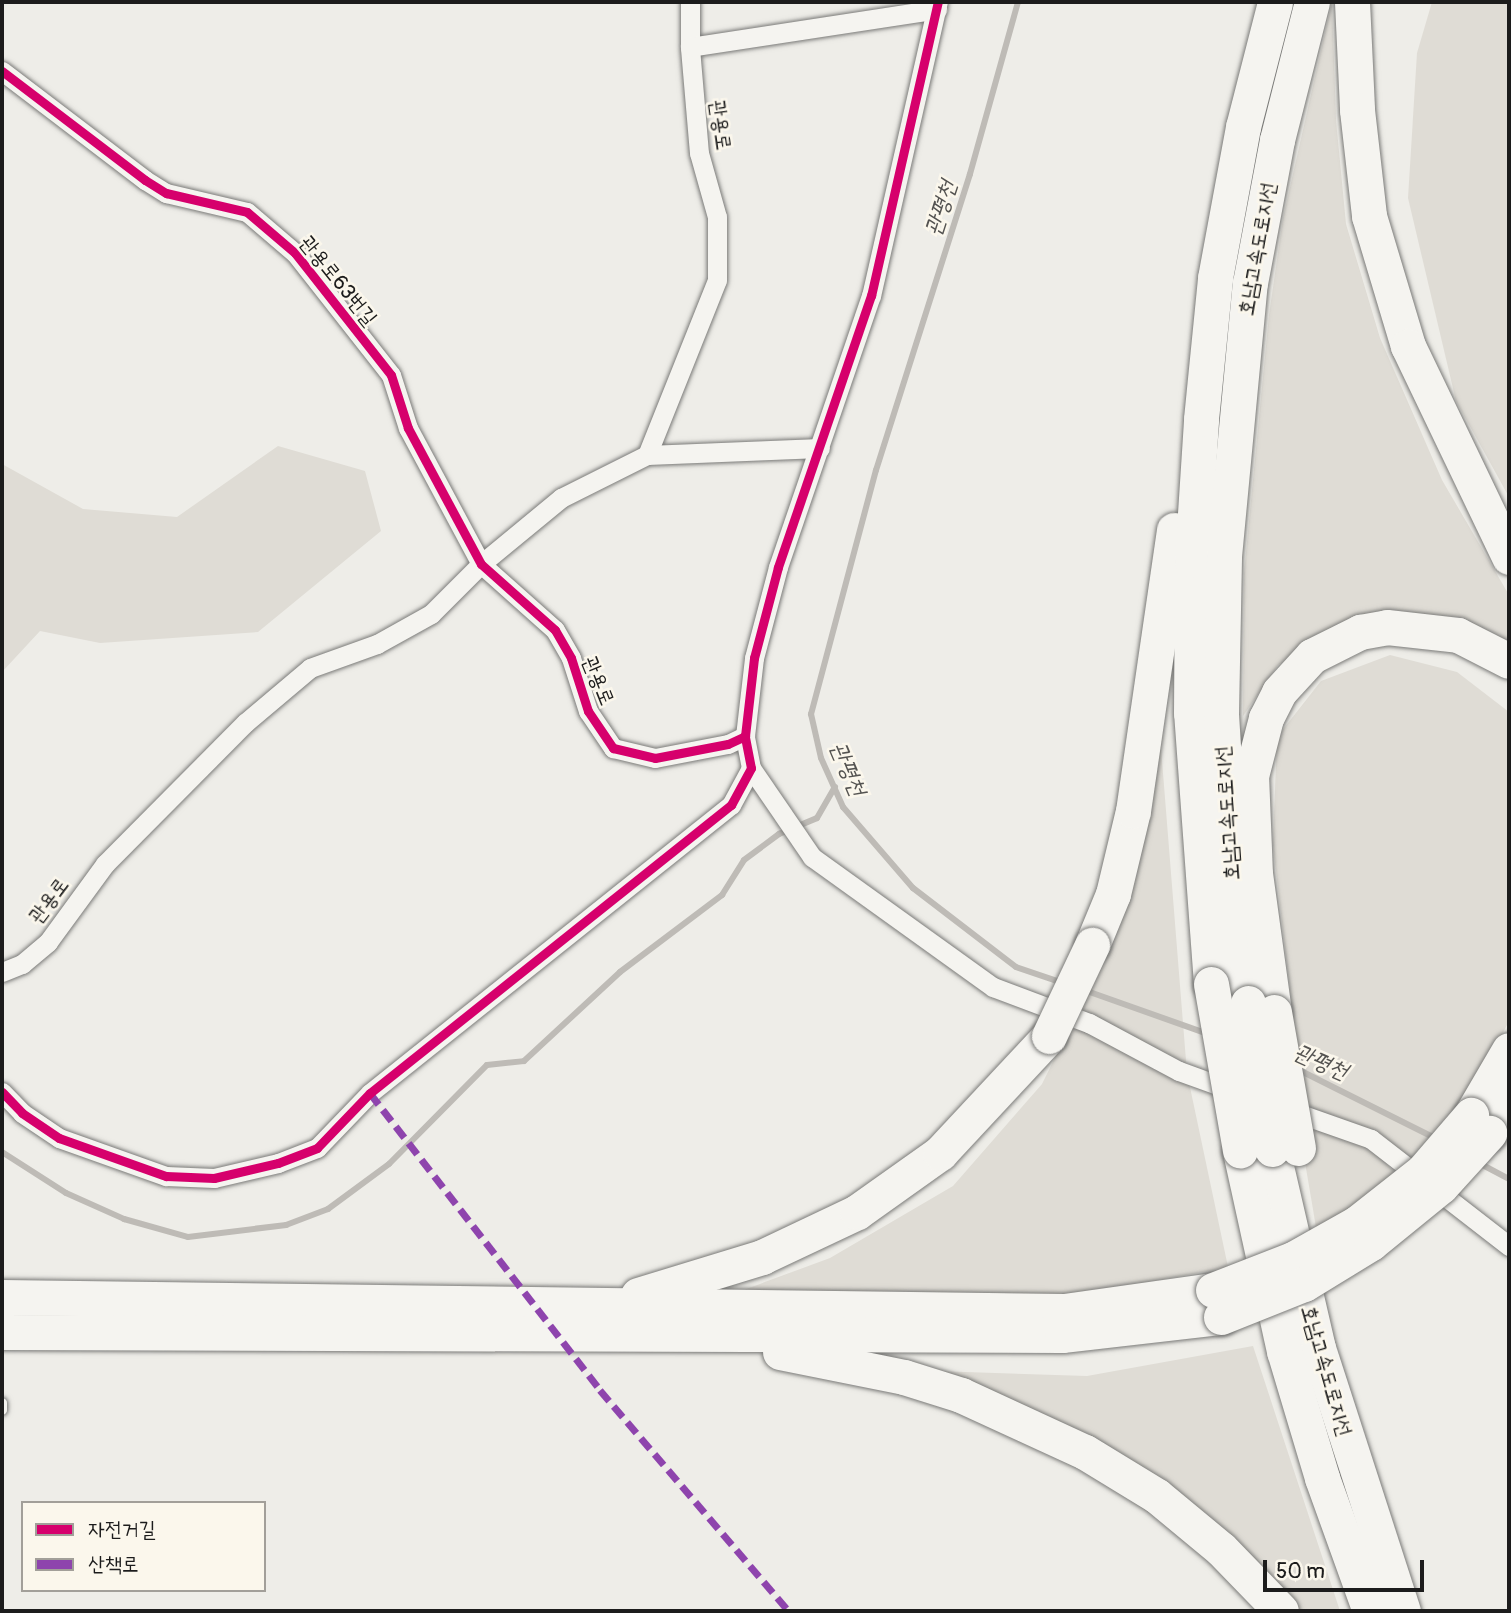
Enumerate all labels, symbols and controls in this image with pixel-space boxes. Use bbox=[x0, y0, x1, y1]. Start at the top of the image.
street label: 관용로 bbox=[704, 98, 736, 152]
water label: 관평천 bbox=[919, 177, 963, 239]
street label: 호남고속도로지선 bbox=[1234, 180, 1282, 318]
street label: 관용로63번길 bbox=[294, 231, 382, 331]
street label: 관용로 bbox=[577, 653, 619, 709]
water label: 관평천 bbox=[824, 738, 872, 800]
street label: 호남고속도로지선 bbox=[1211, 745, 1245, 881]
street label: 관용로 bbox=[24, 873, 74, 929]
water label: 관평천 bbox=[1290, 1038, 1352, 1086]
street label: 호남고속도로지선 bbox=[1295, 1303, 1357, 1439]
legend bbox=[21, 1501, 266, 1592]
text: 자전거길 bbox=[88, 1516, 156, 1543]
scale bar bbox=[1266, 1546, 1427, 1590]
text: 산책로 bbox=[88, 1551, 139, 1578]
text: 50 m bbox=[1276, 1558, 1325, 1585]

